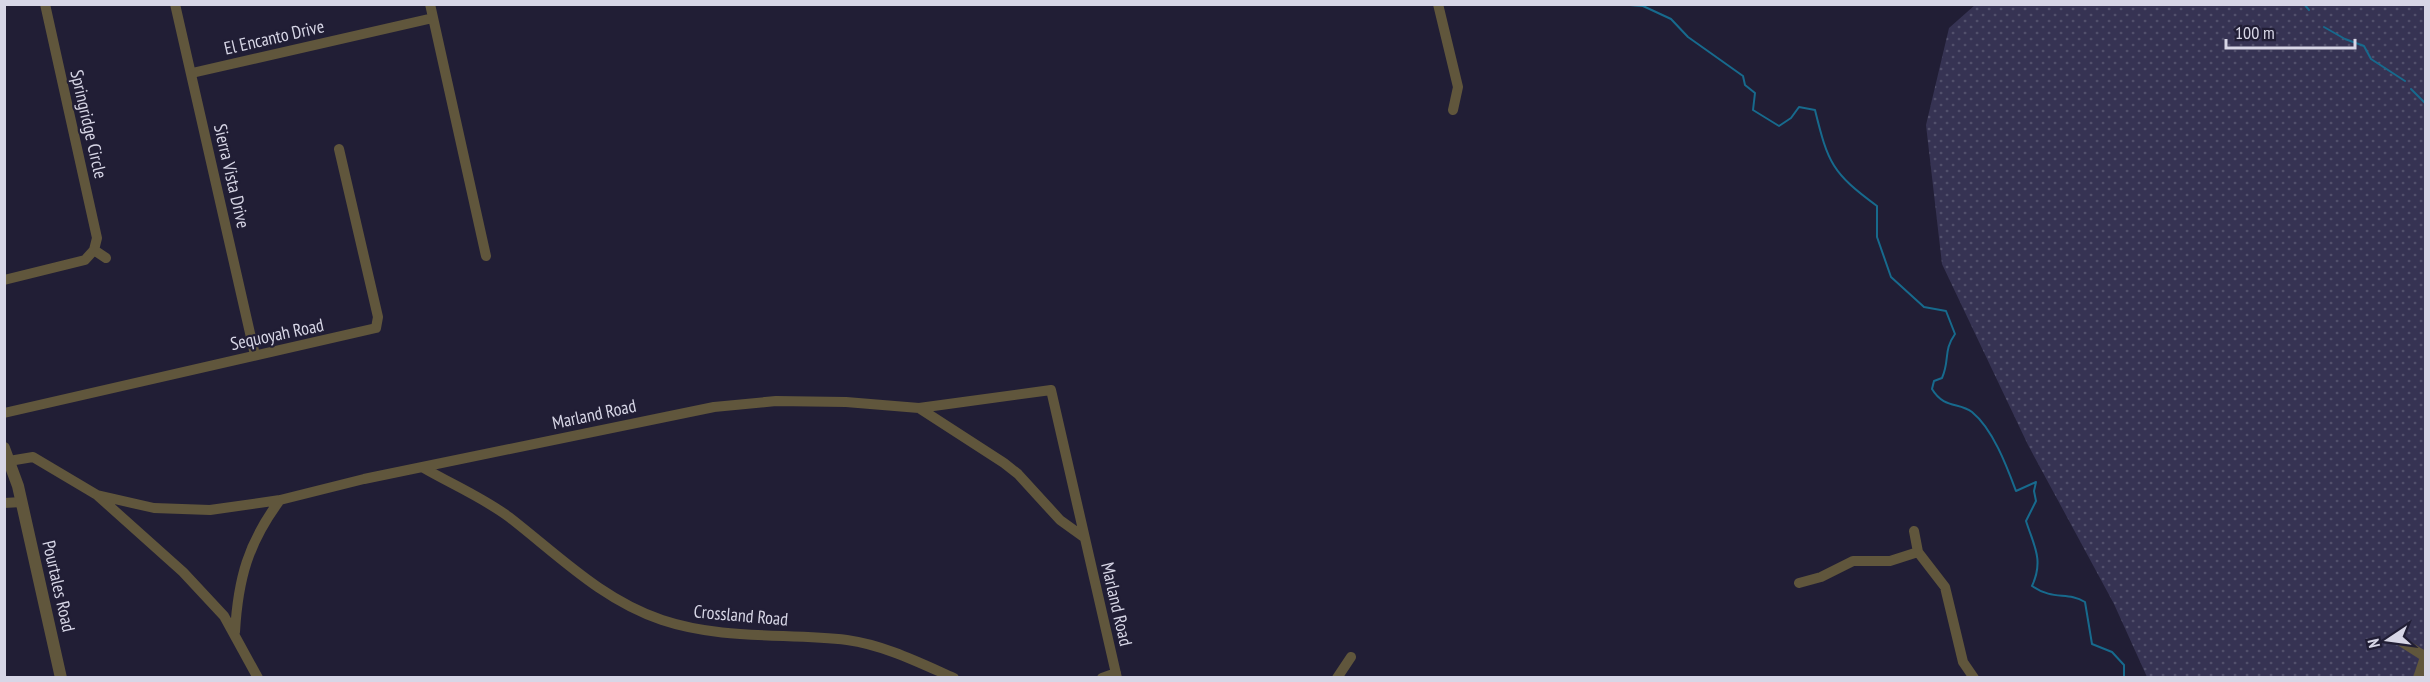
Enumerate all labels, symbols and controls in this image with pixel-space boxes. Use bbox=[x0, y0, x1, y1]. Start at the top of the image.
scale bar bbox=[2226, 12, 2355, 50]
street label: El Encanto Drive bbox=[222, 14, 326, 60]
text: 100 m bbox=[2235, 21, 2275, 44]
street label: Springridge Circle bbox=[65, 67, 113, 181]
street label: Sierra Vista Drive bbox=[209, 122, 255, 230]
street label: Sequoyah Road bbox=[228, 313, 326, 355]
street label: Marland Road bbox=[550, 394, 638, 434]
street label: Pourtales Road bbox=[37, 538, 81, 634]
street label: Marland Road bbox=[1096, 560, 1138, 648]
street label: Crossland Road bbox=[693, 599, 789, 631]
north arrow bbox=[2358, 610, 2418, 670]
text: N bbox=[2363, 637, 2384, 650]

